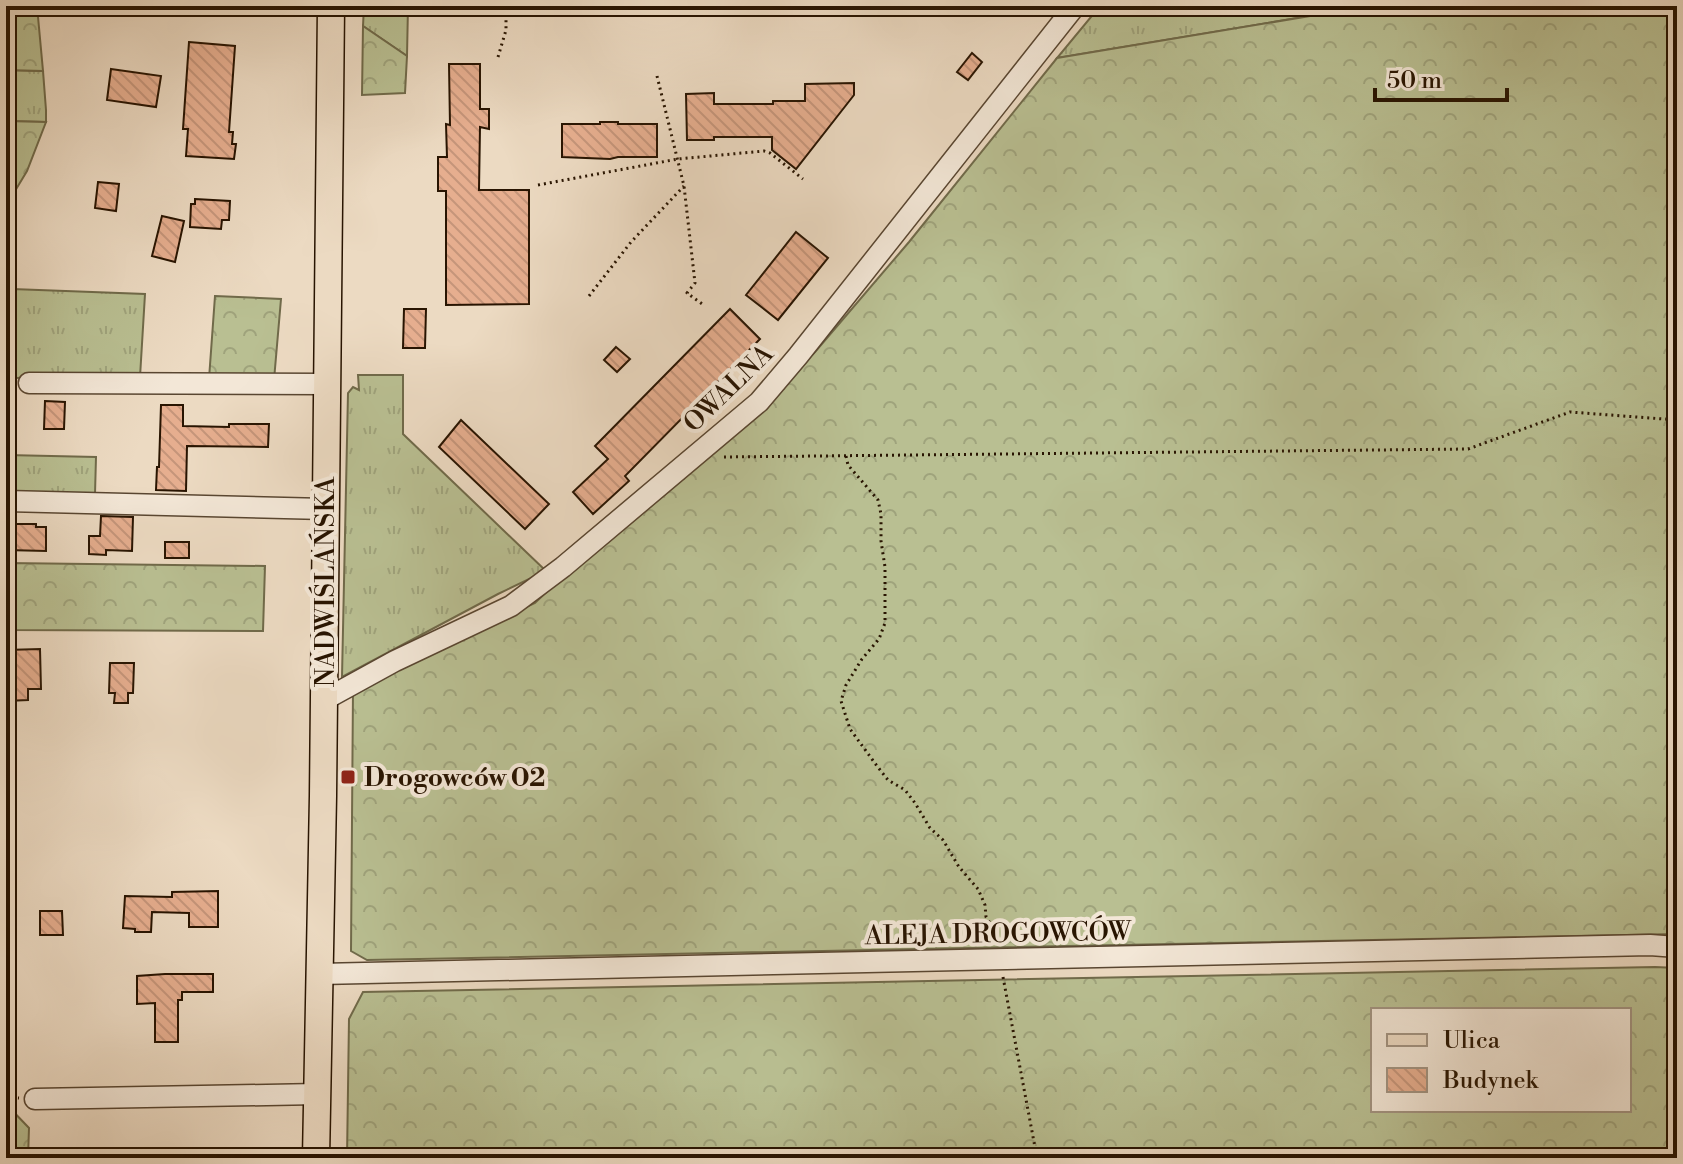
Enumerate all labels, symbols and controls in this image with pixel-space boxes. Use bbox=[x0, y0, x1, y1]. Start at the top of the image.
scale bar bbox=[1375, 52, 1507, 102]
text: 50 m bbox=[1387, 66, 1442, 96]
street label: OWALNA bbox=[677, 337, 781, 439]
street label: NADWIŚLAŃSKA bbox=[308, 476, 342, 687]
place label: Drogowców 02 bbox=[364, 762, 545, 794]
marker: Drogowców 02 bbox=[339, 768, 357, 786]
street label: ALEJA DROGOWCÓW bbox=[863, 914, 1133, 952]
legend bbox=[1371, 1008, 1631, 1112]
text: Ulica bbox=[1443, 1026, 1501, 1056]
text: Budynek bbox=[1442, 1066, 1540, 1096]

